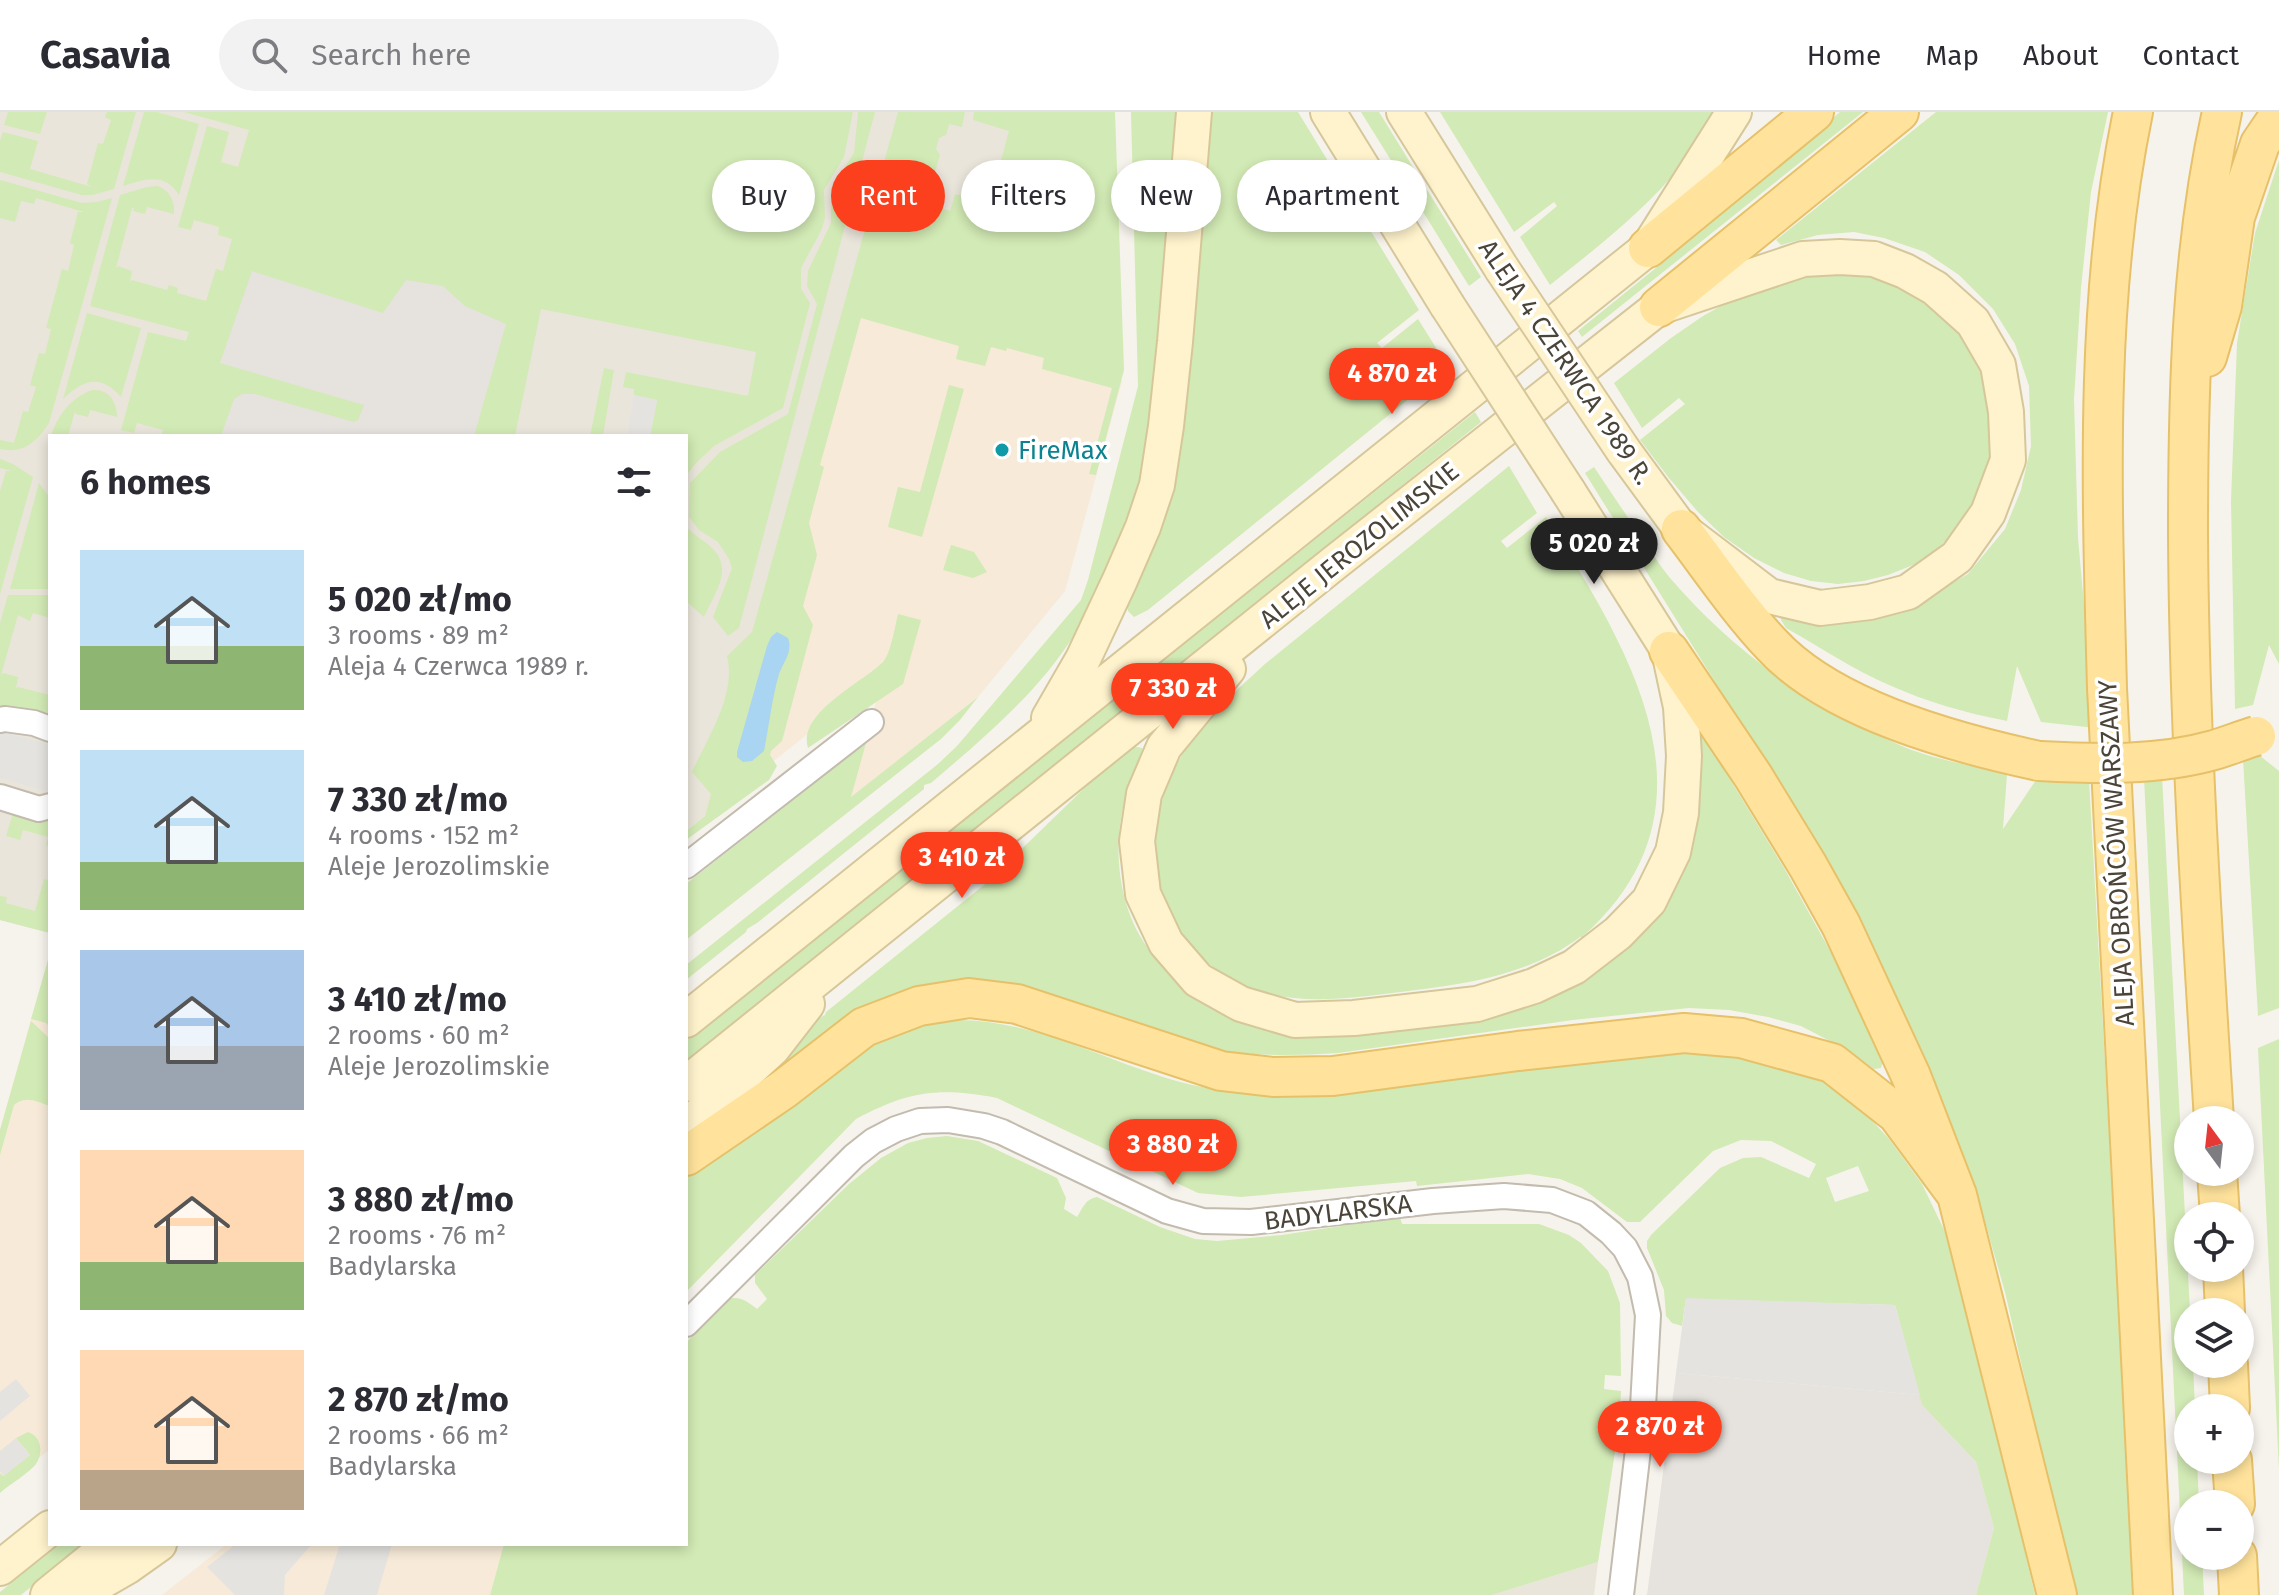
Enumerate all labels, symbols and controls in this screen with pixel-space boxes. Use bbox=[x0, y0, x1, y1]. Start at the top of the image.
search box bbox=[219, 19, 779, 91]
text: Casavia bbox=[40, 32, 171, 78]
icon: search bbox=[247, 33, 291, 77]
text: Search here bbox=[311, 37, 471, 73]
text: Home bbox=[1807, 39, 1881, 72]
text: Map bbox=[1925, 39, 1979, 72]
text: About bbox=[2023, 39, 2098, 72]
text: Contact bbox=[2142, 39, 2239, 72]
chip: Buy bbox=[712, 160, 815, 232]
chip: Rent bbox=[831, 160, 945, 232]
chip: Filters bbox=[961, 160, 1095, 232]
chip: New bbox=[1111, 160, 1221, 232]
chip: Apartment bbox=[1237, 160, 1427, 232]
street label: ALEJA 4 CZERWCA 1989 R. bbox=[1472, 234, 1659, 491]
pin: 4 870 zł bbox=[1309, 348, 1475, 416]
text: 4 870 zł bbox=[1347, 358, 1437, 389]
place label: FireMax bbox=[1018, 435, 1108, 466]
marker: FireMax bbox=[993, 441, 1011, 459]
street label: ALEJE JEROZOLIMSKIE bbox=[1253, 455, 1465, 635]
icon: filters bbox=[612, 460, 656, 504]
text: 6 homes bbox=[80, 462, 211, 503]
pin: 5 020 zł bbox=[1511, 518, 1677, 586]
text: 5 020 zł bbox=[1549, 528, 1639, 559]
text: 5 020 zł/mo bbox=[328, 579, 512, 620]
icon: home bbox=[144, 582, 240, 678]
text: 3 rooms · 89 m² bbox=[328, 620, 509, 651]
text: Aleja 4 Czerwca 1989 r. bbox=[328, 651, 589, 682]
pin: 7 330 zł bbox=[1090, 663, 1256, 731]
text: 7 330 zł bbox=[1129, 673, 1217, 704]
street label: ALEJA OBROŃCÓW WARSZAWY bbox=[2092, 678, 2141, 1027]
text: 7 330 zł/mo bbox=[328, 779, 508, 820]
icon: home bbox=[144, 782, 240, 878]
text: 4 rooms · 152 m² bbox=[328, 820, 519, 851]
pin: 3 410 zł bbox=[879, 832, 1045, 900]
text: 3 410 zł bbox=[919, 842, 1005, 873]
text: Aleje Jerozolimskie bbox=[328, 851, 550, 882]
text: 3 410 zł/mo bbox=[328, 979, 507, 1020]
icon: home bbox=[144, 982, 240, 1078]
text: 2 rooms · 60 m² bbox=[328, 1020, 510, 1051]
text: Aleje Jerozolimskie bbox=[328, 1051, 550, 1082]
north arrow bbox=[2174, 1106, 2254, 1186]
map controls bbox=[2174, 1106, 2254, 1570]
pin: 3 880 zł bbox=[1090, 1119, 1256, 1187]
text: 3 880 zł bbox=[1127, 1129, 1219, 1160]
text: 3 880 zł/mo bbox=[328, 1179, 514, 1220]
icon: home bbox=[144, 1182, 240, 1278]
street label: BADYLARSKA bbox=[1262, 1188, 1414, 1237]
button: locate bbox=[2174, 1202, 2254, 1282]
text: 2 rooms · 76 m² bbox=[328, 1220, 506, 1251]
text: Badylarska bbox=[328, 1251, 457, 1282]
button: layers bbox=[2174, 1298, 2254, 1378]
text: 2 870 zł/mo bbox=[328, 1379, 509, 1420]
icon: home bbox=[144, 1382, 240, 1478]
button: + bbox=[2174, 1394, 2254, 1474]
pin: 2 870 zł bbox=[1577, 1401, 1743, 1469]
text: 2 870 zł bbox=[1616, 1411, 1704, 1442]
text: 2 rooms · 66 m² bbox=[328, 1420, 509, 1451]
text: Badylarska bbox=[328, 1451, 457, 1482]
button: − bbox=[2174, 1490, 2254, 1570]

